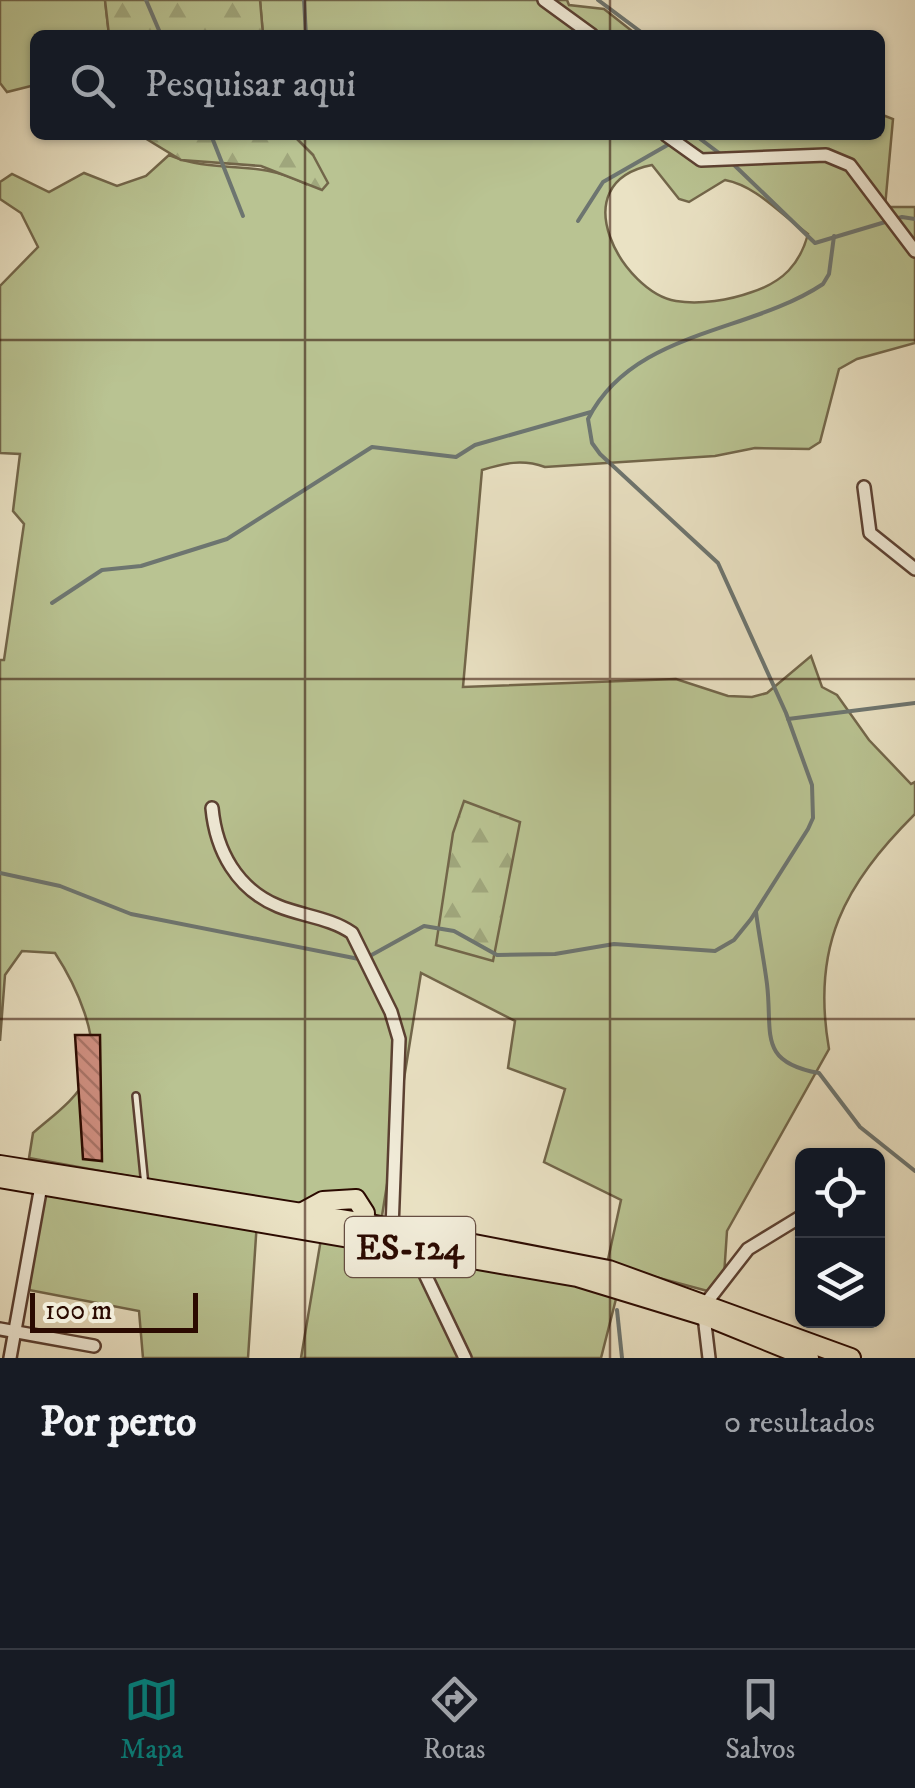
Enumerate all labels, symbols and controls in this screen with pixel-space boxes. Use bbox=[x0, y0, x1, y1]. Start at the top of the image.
search box bbox=[30, 30, 885, 140]
icon: search bbox=[65, 58, 120, 113]
text: Pesquisar aqui bbox=[145, 61, 356, 109]
map controls bbox=[795, 1148, 885, 1328]
button: locate bbox=[795, 1148, 885, 1238]
road number: ES-124 bbox=[345, 1217, 475, 1277]
button: layers bbox=[795, 1238, 885, 1328]
scale bar bbox=[30, 1288, 198, 1332]
text: 100 m bbox=[45, 1293, 112, 1328]
text: Por perto bbox=[40, 1397, 197, 1449]
text: 0 resultados bbox=[724, 1403, 875, 1443]
tab: Mapa bbox=[120, 1672, 183, 1767]
tab: Rotas bbox=[423, 1672, 485, 1767]
tab: Salvos bbox=[725, 1672, 795, 1767]

